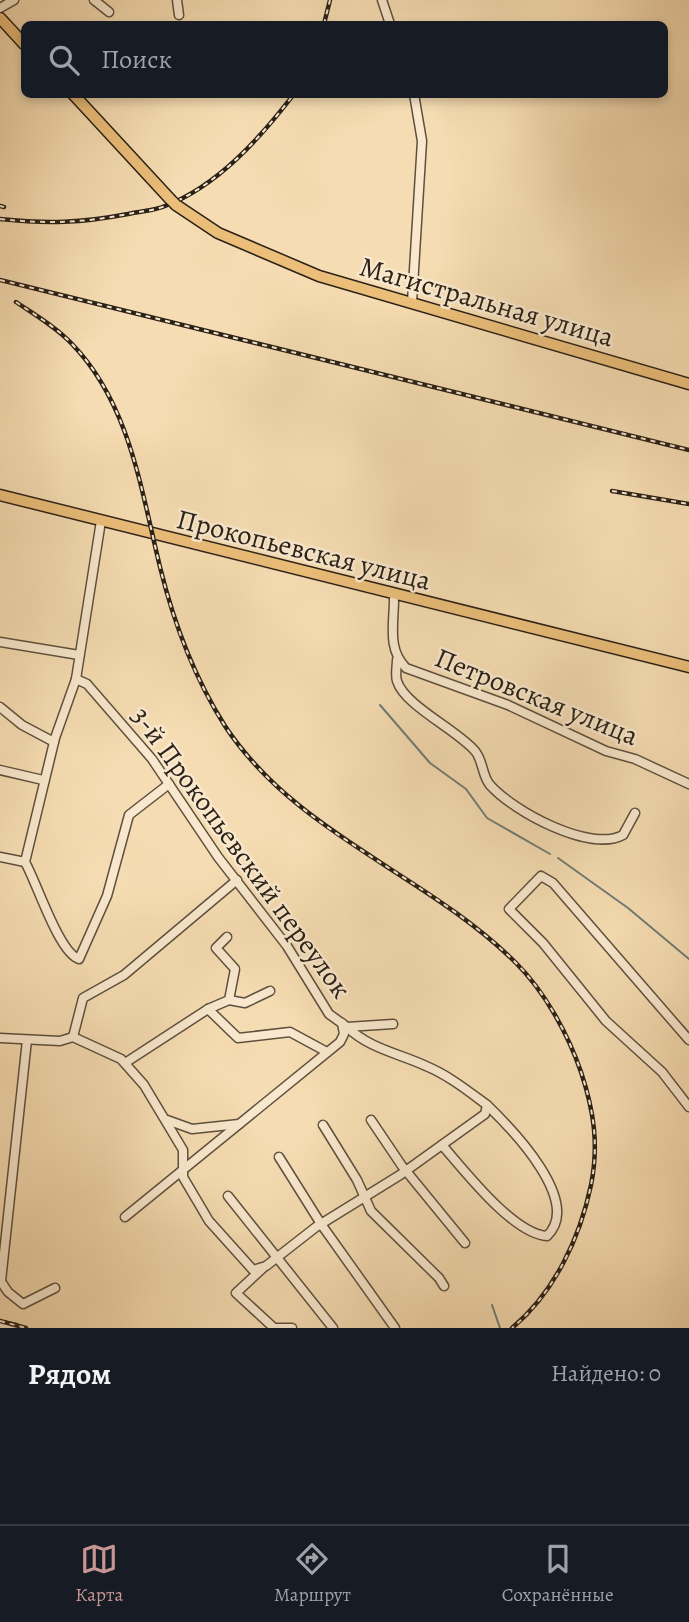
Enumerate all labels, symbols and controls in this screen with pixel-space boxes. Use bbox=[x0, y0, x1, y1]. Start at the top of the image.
search box bbox=[21, 21, 668, 98]
icon: search bbox=[45, 41, 83, 79]
text: Поиск bbox=[101, 42, 172, 77]
street label: Магистральная улица bbox=[355, 248, 618, 356]
street label: Прокопьевская улица bbox=[173, 500, 435, 600]
street label: Петровская улица bbox=[429, 639, 644, 755]
street label: 3-й Прокопьевский переулок bbox=[122, 699, 360, 1006]
text: Рядом bbox=[28, 1354, 111, 1394]
text: Найдено: 0 bbox=[551, 1358, 661, 1389]
tab: Карта bbox=[75, 1540, 123, 1608]
tab: Маршрут bbox=[274, 1540, 351, 1608]
tab: Сохранённые bbox=[502, 1540, 614, 1608]

